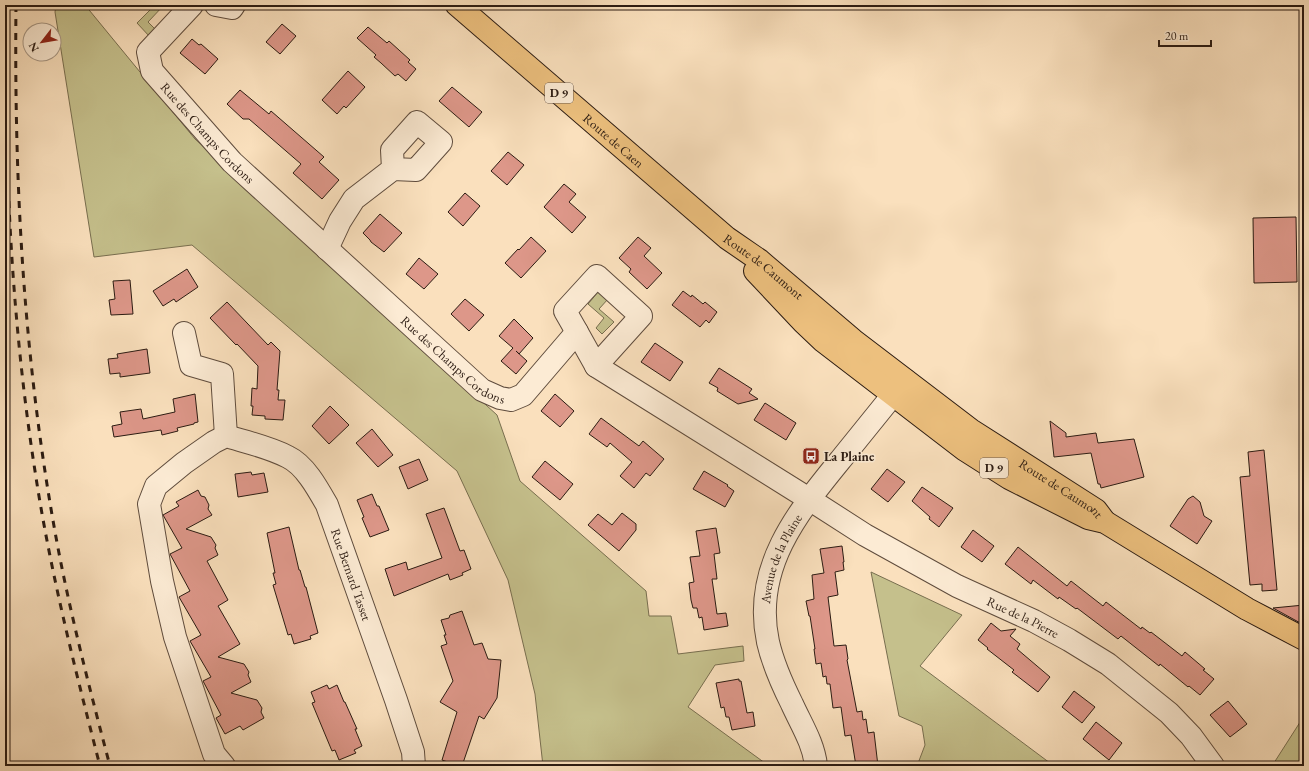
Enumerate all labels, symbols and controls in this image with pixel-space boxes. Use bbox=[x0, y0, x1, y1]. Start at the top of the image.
north arrow bbox=[22, 22, 62, 62]
scale bar bbox=[1159, 22, 1211, 48]
text: 20 m bbox=[1165, 28, 1189, 44]
text: N bbox=[25, 40, 42, 55]
street label: Rue des Champs Cordons bbox=[157, 79, 258, 187]
road number: D 9 bbox=[545, 83, 573, 103]
street label: Route de Caen bbox=[580, 109, 648, 171]
street label: Route de Caumont bbox=[720, 230, 807, 303]
street label: Rue des Champs Cordons bbox=[397, 312, 506, 407]
bus stop icon: La Plaine bbox=[801, 446, 821, 466]
place label: La Plaine bbox=[824, 448, 875, 465]
street label: Route de Caumont bbox=[1016, 455, 1108, 522]
road number: D 9 bbox=[980, 458, 1008, 478]
street label: Avenue de la Plaine bbox=[756, 510, 805, 605]
street label: Rue Bernard Tasset bbox=[327, 526, 376, 623]
street label: Rue de la Pierre bbox=[984, 592, 1062, 642]

